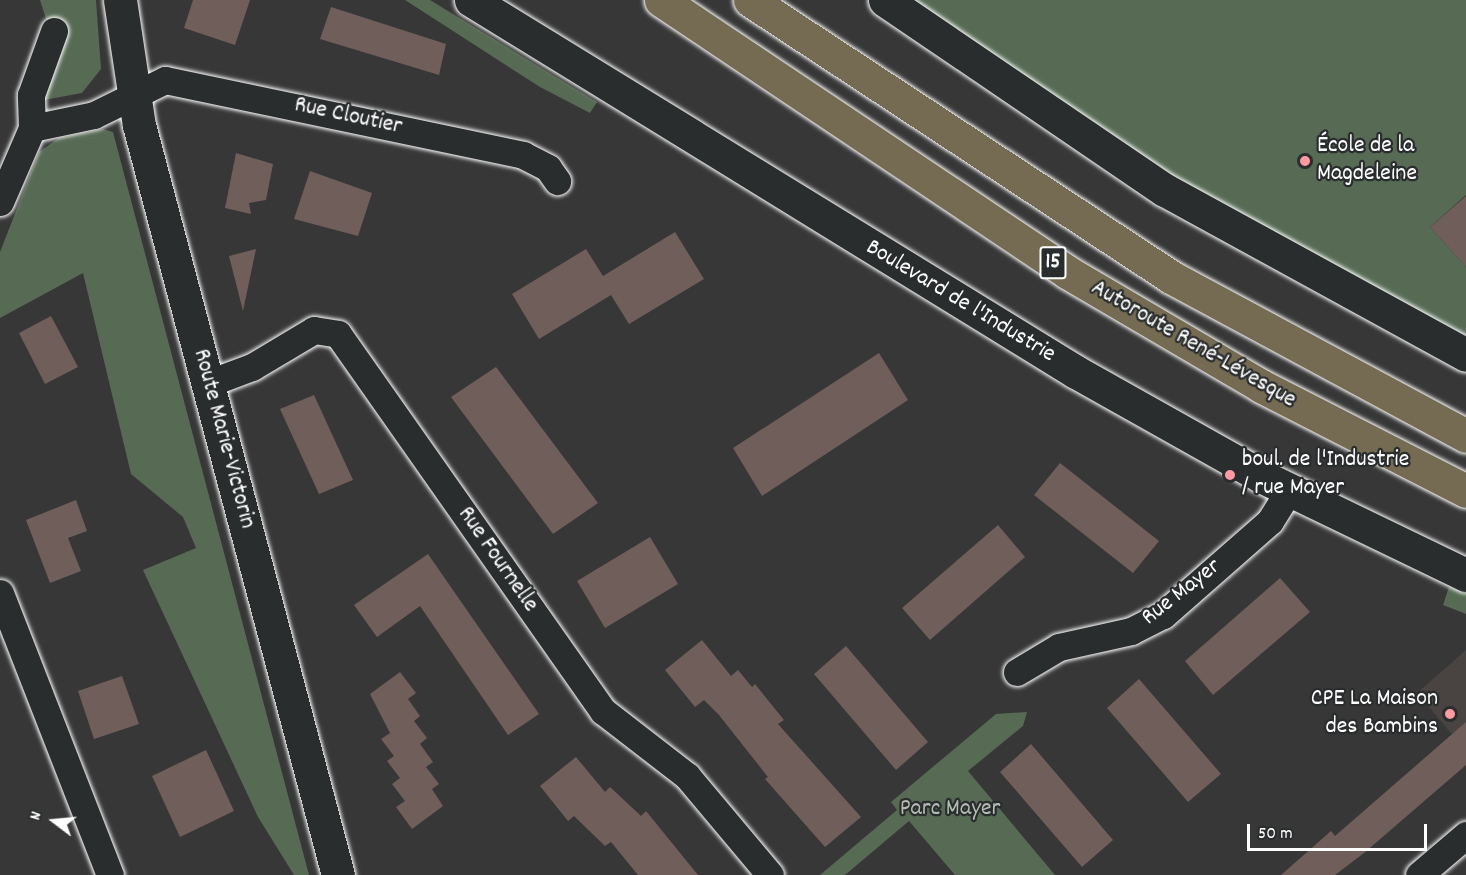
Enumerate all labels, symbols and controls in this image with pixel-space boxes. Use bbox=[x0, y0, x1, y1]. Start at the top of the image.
street label: Rue Cloutier bbox=[292, 92, 404, 142]
place label: École de la Magdeleine bbox=[1317, 133, 1417, 189]
marker: École de la Magdeleine bbox=[1298, 154, 1312, 168]
street label: Boulevard de l'Industrie bbox=[860, 234, 1060, 370]
road number: 15 bbox=[1038, 244, 1068, 282]
street label: Autoroute René-Lévesque bbox=[1085, 274, 1301, 416]
street label: Route Marie-Victorin bbox=[185, 346, 261, 532]
place label: boul. de l'Industrie / rue Mayer bbox=[1242, 447, 1409, 503]
marker: boul. de l'Industrie / rue Mayer bbox=[1223, 468, 1237, 482]
street label: Rue Fournelle bbox=[450, 502, 544, 618]
street label: Rue Mayer bbox=[1137, 553, 1227, 633]
place label: CPE La Maison des Bambins bbox=[1311, 686, 1438, 742]
marker: CPE La Maison des Bambins bbox=[1443, 707, 1457, 721]
north arrow bbox=[24, 791, 84, 851]
park label: Parc Mayer bbox=[900, 796, 1000, 824]
text: N bbox=[24, 809, 48, 823]
scale bar bbox=[1250, 812, 1430, 850]
text: 50 m bbox=[1258, 822, 1293, 847]

